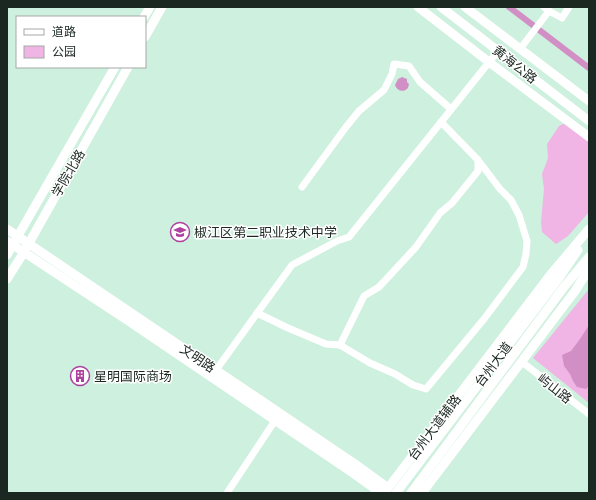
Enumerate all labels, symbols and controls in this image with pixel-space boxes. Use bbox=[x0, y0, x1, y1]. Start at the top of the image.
legend bbox=[16, 16, 146, 68]
text: 道路 bbox=[52, 24, 76, 40]
street label: 黄海公路 bbox=[489, 42, 540, 87]
text: 公园 bbox=[52, 44, 76, 60]
street label: 学院北路 bbox=[48, 146, 89, 200]
school or university icon: 椒江区第二职业技术中学 bbox=[169, 221, 191, 243]
place label: 椒江区第二职业技术中学 bbox=[194, 224, 337, 241]
street label: 台州大道 bbox=[471, 338, 516, 390]
street label: 文明路 bbox=[177, 340, 219, 376]
building icon: 星明国际商场 bbox=[69, 365, 91, 387]
place label: 星明国际商场 bbox=[94, 368, 172, 385]
street label: 屿山路 bbox=[534, 370, 575, 407]
street label: 台州大道辅路 bbox=[404, 391, 465, 464]

